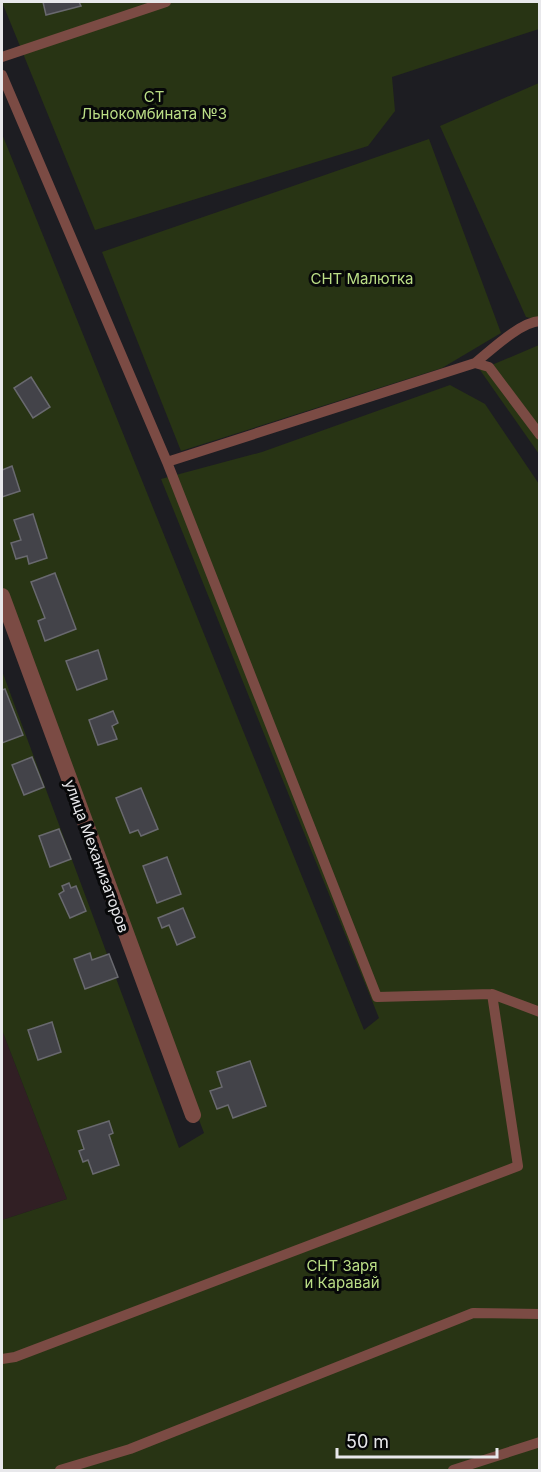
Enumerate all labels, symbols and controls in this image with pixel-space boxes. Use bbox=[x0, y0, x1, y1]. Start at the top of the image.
park label: СТ Льнокомбината №3 bbox=[81, 87, 227, 123]
park label: СНТ Малютка bbox=[310, 269, 414, 288]
street label: улица Механизаторов bbox=[60, 777, 134, 935]
park label: СНТ Заря и Каравай bbox=[304, 1256, 380, 1292]
scale bar bbox=[337, 1421, 498, 1459]
text: 50 m bbox=[346, 1431, 389, 1452]

